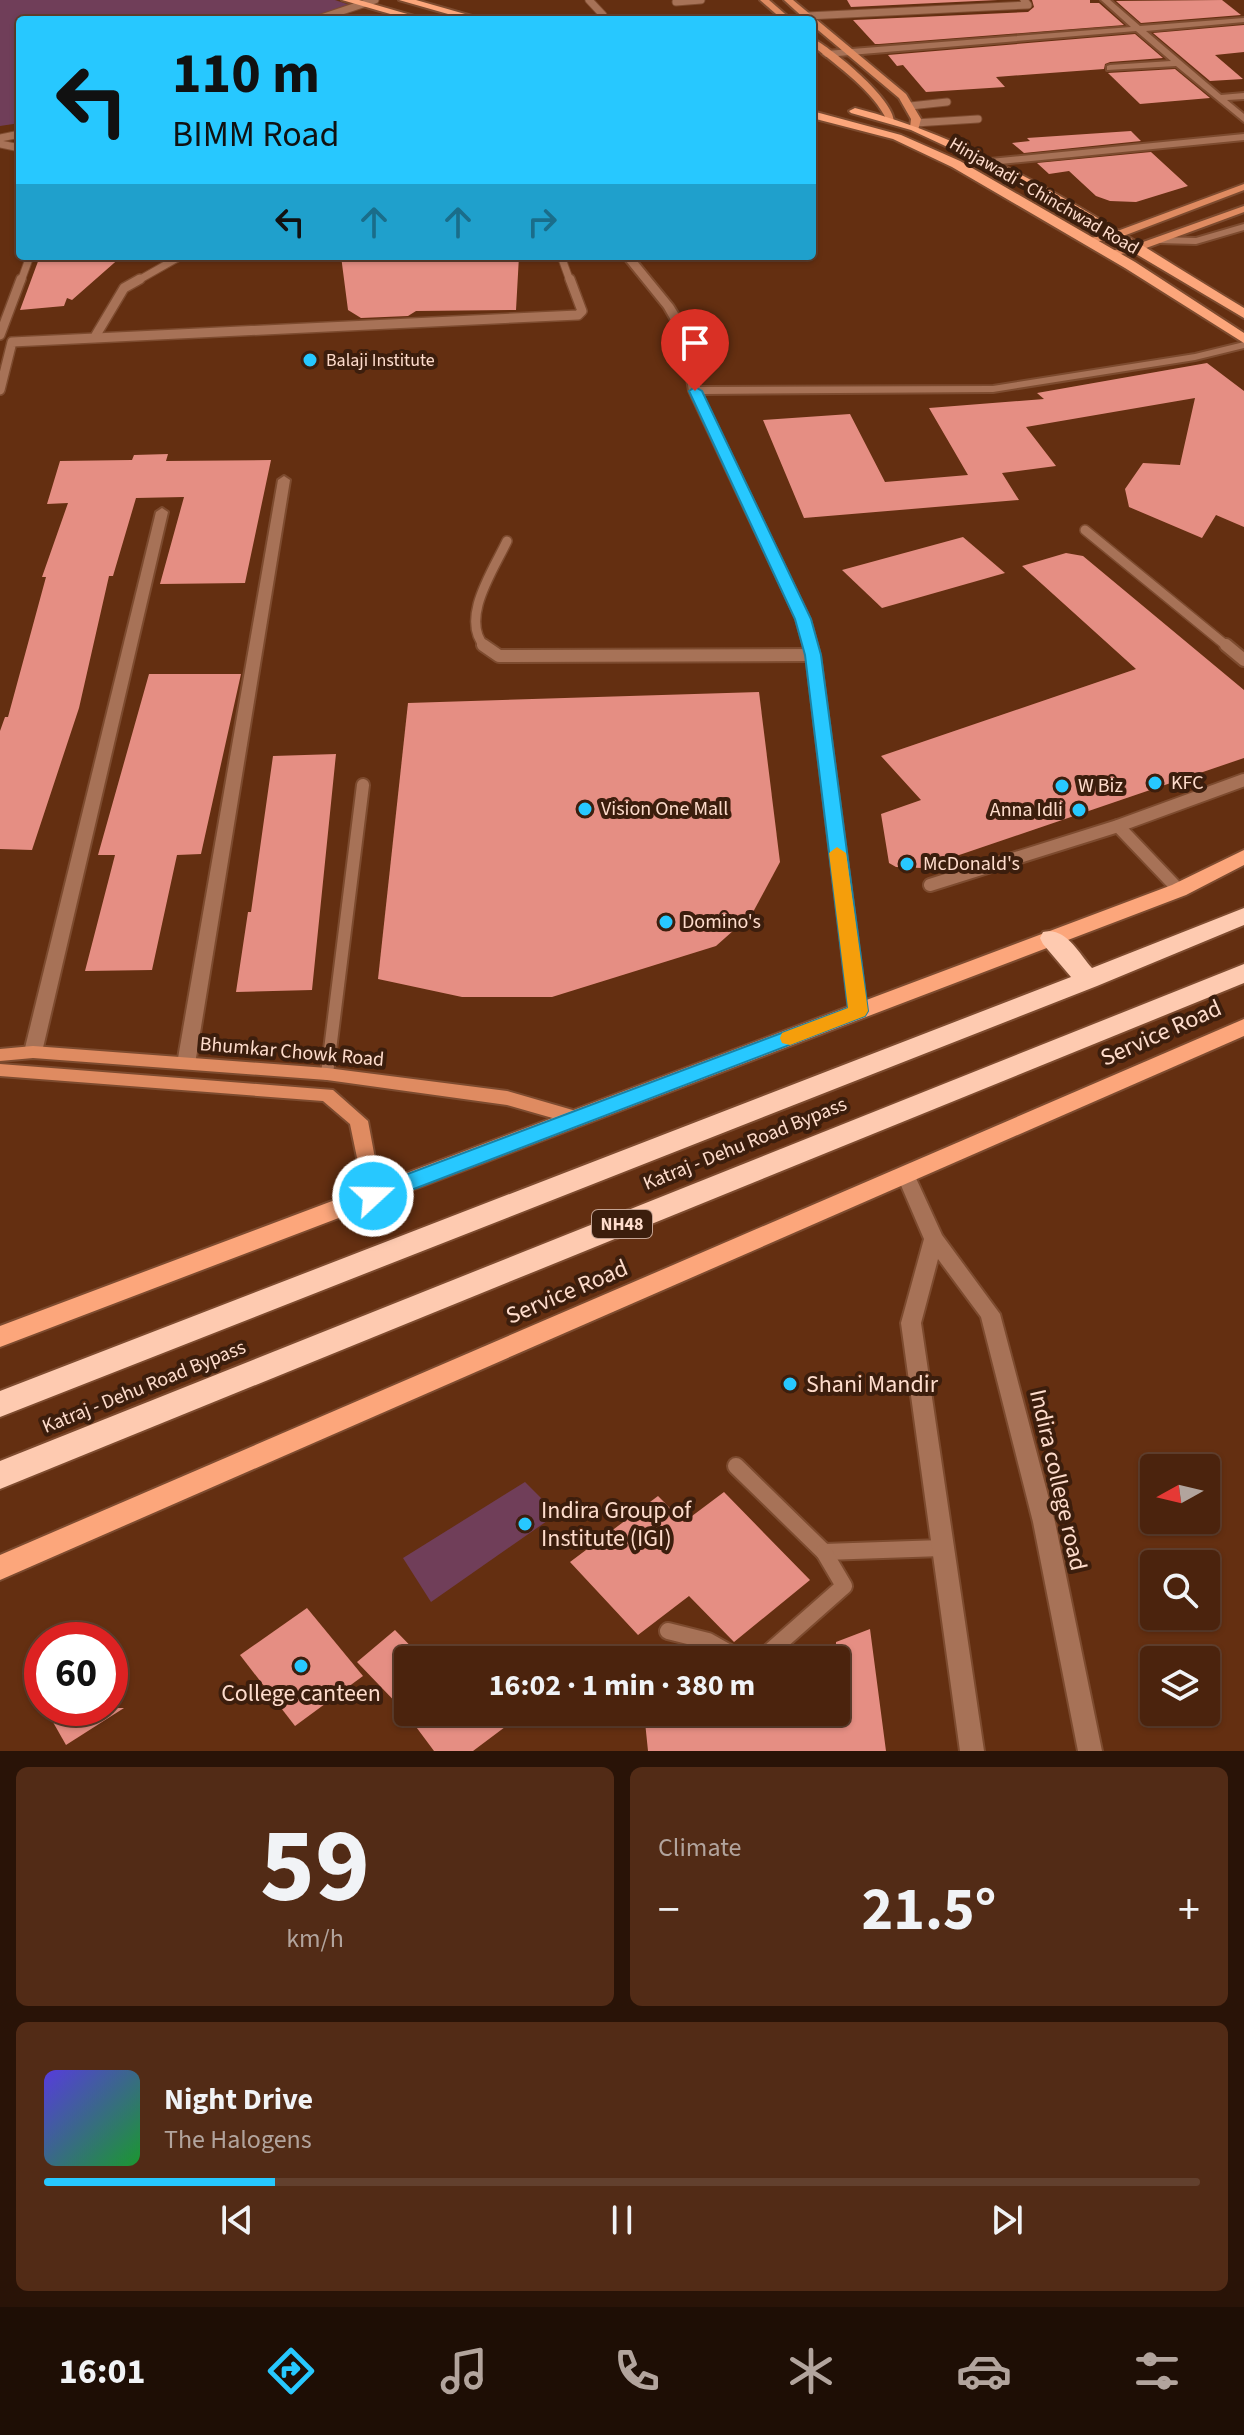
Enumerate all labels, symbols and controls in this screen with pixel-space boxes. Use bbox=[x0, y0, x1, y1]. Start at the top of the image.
text: 110 m bbox=[172, 35, 320, 114]
icon: left bbox=[40, 48, 144, 152]
text: BIMM Road bbox=[172, 109, 339, 160]
street label: Hinjawadi - Chinchwad Road bbox=[945, 131, 1143, 261]
icon: left bbox=[268, 200, 312, 244]
icon: ahead bbox=[352, 200, 396, 244]
icon: ahead bbox=[436, 200, 480, 244]
icon: right bbox=[520, 200, 564, 244]
pin bbox=[661, 309, 729, 391]
icon: arrive bbox=[673, 321, 717, 365]
place label: Balaji Institute bbox=[326, 348, 435, 373]
marker: Balaji Institute bbox=[301, 351, 319, 369]
place label: KFC bbox=[1171, 769, 1204, 797]
place label: W Biz bbox=[1078, 772, 1123, 800]
marker: KFC bbox=[1146, 774, 1164, 792]
marker: W Biz bbox=[1053, 777, 1071, 795]
place label: Vision One Mall bbox=[601, 795, 728, 823]
place label: Anna Idli bbox=[990, 796, 1063, 824]
marker: Vision One Mall bbox=[576, 800, 594, 818]
marker: Anna Idli bbox=[1070, 801, 1088, 819]
place label: McDonald's bbox=[923, 850, 1020, 878]
marker: McDonald's bbox=[898, 855, 916, 873]
place label: Domino's bbox=[682, 908, 761, 936]
marker: Domino's bbox=[657, 913, 675, 931]
street label: Service Road bbox=[1095, 991, 1227, 1075]
street label: Bhumkar Chowk Road bbox=[199, 1030, 385, 1074]
street label: Katraj - Dehu Road Bypass bbox=[639, 1090, 851, 1198]
position arrow bbox=[331, 1154, 415, 1238]
road number: NH48 bbox=[592, 1210, 652, 1238]
street label: Service Road bbox=[501, 1251, 633, 1333]
street label: Katraj - Dehu Road Bypass bbox=[38, 1333, 250, 1441]
place label: Shani Mandir bbox=[806, 1367, 939, 1402]
marker: Shani Mandir bbox=[781, 1375, 799, 1393]
street label: Indira college road bbox=[1020, 1386, 1096, 1574]
north arrow bbox=[1140, 1454, 1220, 1534]
map controls bbox=[1140, 1454, 1220, 1726]
place label: Indira Group of Institute (IGI) bbox=[541, 1493, 692, 1556]
marker: Indira Group of Institute (IGI) bbox=[516, 1515, 534, 1533]
button: search bbox=[1140, 1550, 1220, 1630]
speed limit sign: 60 bbox=[24, 1622, 128, 1726]
button: layers bbox=[1140, 1646, 1220, 1726]
marker: College canteen bbox=[292, 1657, 310, 1675]
text: 16:02 · 1 min · 380 m bbox=[489, 1664, 755, 1707]
place label: College canteen bbox=[221, 1676, 381, 1711]
text: 59 bbox=[260, 1794, 370, 1942]
text: Climate bbox=[658, 1829, 742, 1866]
text: 21.5° bbox=[862, 1868, 996, 1953]
text: − bbox=[658, 1879, 680, 1942]
text: + bbox=[1178, 1879, 1200, 1942]
text: km/h bbox=[286, 1920, 344, 1957]
text: Night Drive bbox=[164, 2078, 313, 2121]
text: The Halogens bbox=[164, 2121, 312, 2158]
icon: previous bbox=[215, 2198, 259, 2242]
icon: pause bbox=[600, 2198, 644, 2242]
icon: next bbox=[985, 2198, 1029, 2242]
icon: directions bbox=[263, 2343, 319, 2399]
icon: music bbox=[436, 2343, 492, 2399]
icon: phone bbox=[609, 2343, 665, 2399]
icon: climate bbox=[783, 2343, 839, 2399]
icon: car bbox=[956, 2343, 1012, 2399]
icon: filters bbox=[1129, 2343, 1185, 2399]
text: 16:01 bbox=[59, 2346, 145, 2397]

